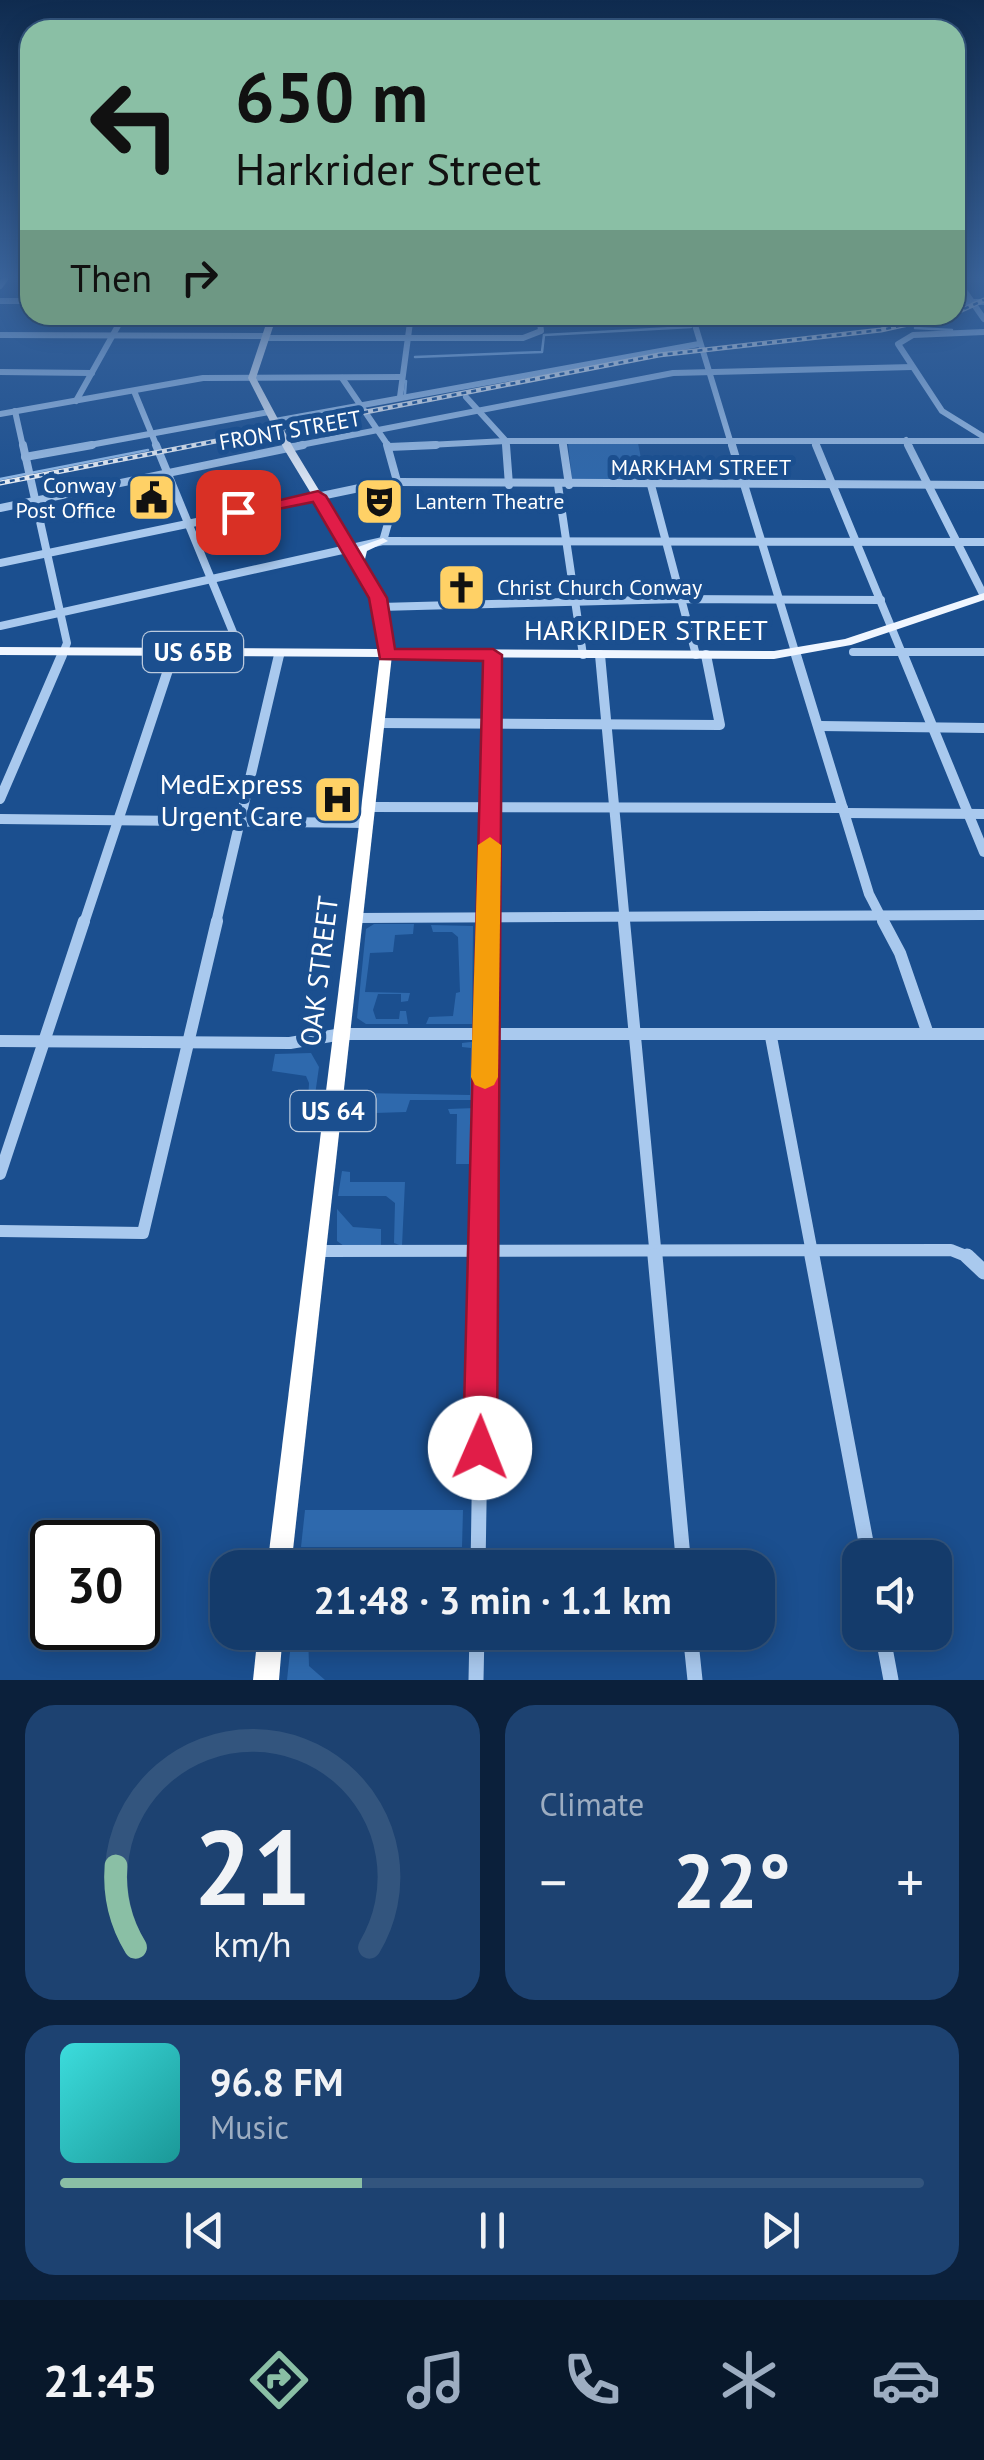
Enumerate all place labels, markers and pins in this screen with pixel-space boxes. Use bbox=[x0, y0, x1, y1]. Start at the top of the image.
pin bbox=[196, 470, 281, 555]
place label: Conway Post Office bbox=[16, 471, 117, 524]
public building icon: Conway Post Office bbox=[125, 472, 177, 524]
theatre icon: Lantern Theatre bbox=[354, 475, 406, 527]
place label: Lantern Theatre bbox=[415, 487, 564, 515]
church icon: Christ Church Conway bbox=[436, 561, 488, 613]
place label: Christ Church Conway bbox=[497, 573, 703, 601]
place label: MedExpress Urgent Care bbox=[160, 765, 303, 834]
hospital icon: MedExpress Urgent Care bbox=[312, 774, 364, 826]

